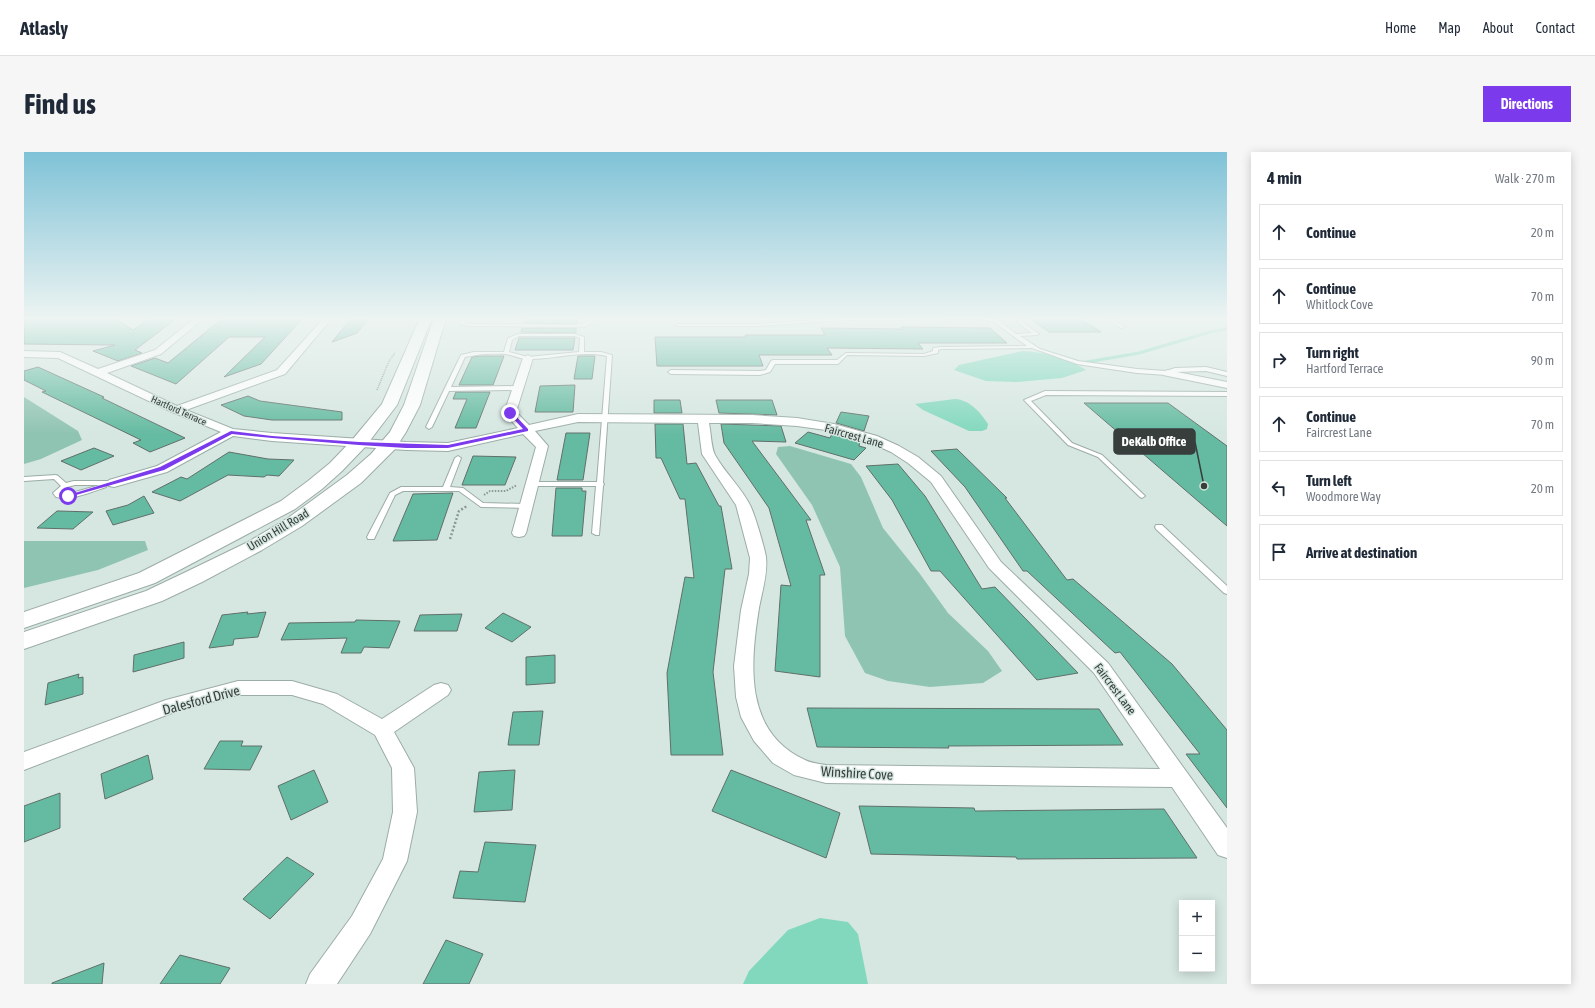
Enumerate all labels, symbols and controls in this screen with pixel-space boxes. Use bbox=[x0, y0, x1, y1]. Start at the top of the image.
text: Atlasly bbox=[20, 17, 68, 39]
text: Home bbox=[1385, 20, 1416, 36]
text: Map bbox=[1438, 20, 1461, 36]
text: About bbox=[1483, 20, 1514, 36]
text: Contact bbox=[1536, 20, 1575, 36]
button: Directions bbox=[1483, 86, 1571, 122]
text: Find us bbox=[24, 88, 96, 120]
text: 4 min bbox=[1267, 168, 1302, 188]
text: Walk · 270 m bbox=[1495, 171, 1555, 186]
icon: ahead bbox=[1268, 221, 1290, 243]
text: Continue bbox=[1306, 224, 1356, 241]
text: 20 m bbox=[1531, 225, 1554, 240]
text: Continue bbox=[1306, 280, 1356, 297]
icon: ahead bbox=[1268, 285, 1290, 307]
text: 70 m bbox=[1531, 289, 1554, 304]
text: Whitlock Cove bbox=[1306, 297, 1373, 312]
text: Turn right bbox=[1306, 344, 1359, 361]
icon: right bbox=[1268, 349, 1290, 371]
text: 90 m bbox=[1531, 353, 1554, 368]
text: Hartford Terrace bbox=[1306, 361, 1384, 376]
street label: Hartford Terrace bbox=[149, 393, 209, 428]
route end bbox=[501, 404, 519, 422]
text: Continue bbox=[1306, 408, 1356, 425]
icon: ahead bbox=[1268, 413, 1290, 435]
text: 70 m bbox=[1531, 417, 1554, 432]
street label: Faircrest Lane bbox=[823, 421, 885, 451]
text: Faircrest Lane bbox=[1306, 425, 1372, 440]
callout: DeKalb Office bbox=[1114, 429, 1195, 454]
text: DeKalb Office bbox=[1121, 434, 1187, 449]
text: Turn left bbox=[1306, 472, 1352, 489]
icon: left bbox=[1268, 477, 1290, 499]
text: 20 m bbox=[1531, 481, 1554, 496]
route start bbox=[59, 487, 77, 505]
text: Woodmore Way bbox=[1306, 489, 1381, 504]
street label: Union Hill Road bbox=[245, 506, 311, 554]
icon: arrive bbox=[1268, 541, 1290, 563]
text: Arrive at destination bbox=[1306, 544, 1417, 561]
street label: Faircrest Lane bbox=[1091, 661, 1139, 717]
street label: Dalesford Drive bbox=[161, 682, 241, 718]
street label: Winshire Cove bbox=[821, 763, 893, 783]
map controls bbox=[1179, 900, 1215, 972]
button: + bbox=[1179, 900, 1215, 936]
button: − bbox=[1179, 936, 1215, 972]

